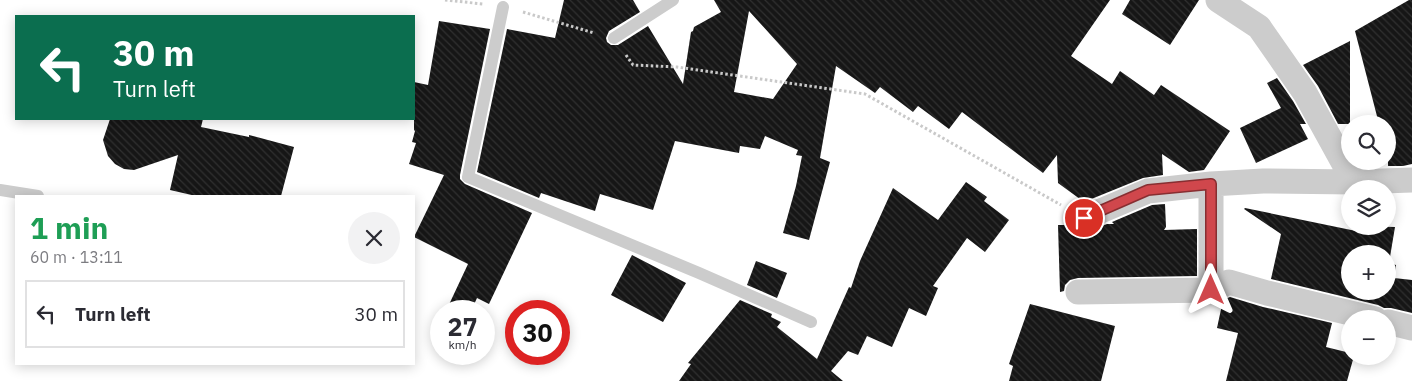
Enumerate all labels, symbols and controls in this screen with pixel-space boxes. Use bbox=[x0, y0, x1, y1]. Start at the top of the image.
text: 30 m bbox=[113, 30, 195, 76]
icon: left bbox=[30, 35, 95, 100]
text: Turn left bbox=[113, 74, 196, 103]
map controls bbox=[1341, 115, 1396, 365]
button: search bbox=[1341, 115, 1396, 170]
button: layers bbox=[1341, 180, 1396, 235]
pin bbox=[1063, 197, 1105, 239]
icon: arrive bbox=[1070, 204, 1098, 232]
text: 1 min bbox=[30, 208, 108, 247]
button: close bbox=[348, 212, 400, 264]
button: + bbox=[1341, 245, 1396, 300]
text: 60 m · 13:11 bbox=[30, 247, 123, 267]
position arrow bbox=[1184, 263, 1236, 315]
icon: left bbox=[32, 300, 60, 328]
speed limit sign: 30 bbox=[505, 300, 570, 365]
text: Turn left bbox=[75, 302, 151, 326]
text: 30 m bbox=[354, 302, 398, 326]
text: 27 bbox=[447, 310, 478, 343]
button: − bbox=[1341, 310, 1396, 365]
text: km/h bbox=[448, 337, 477, 352]

